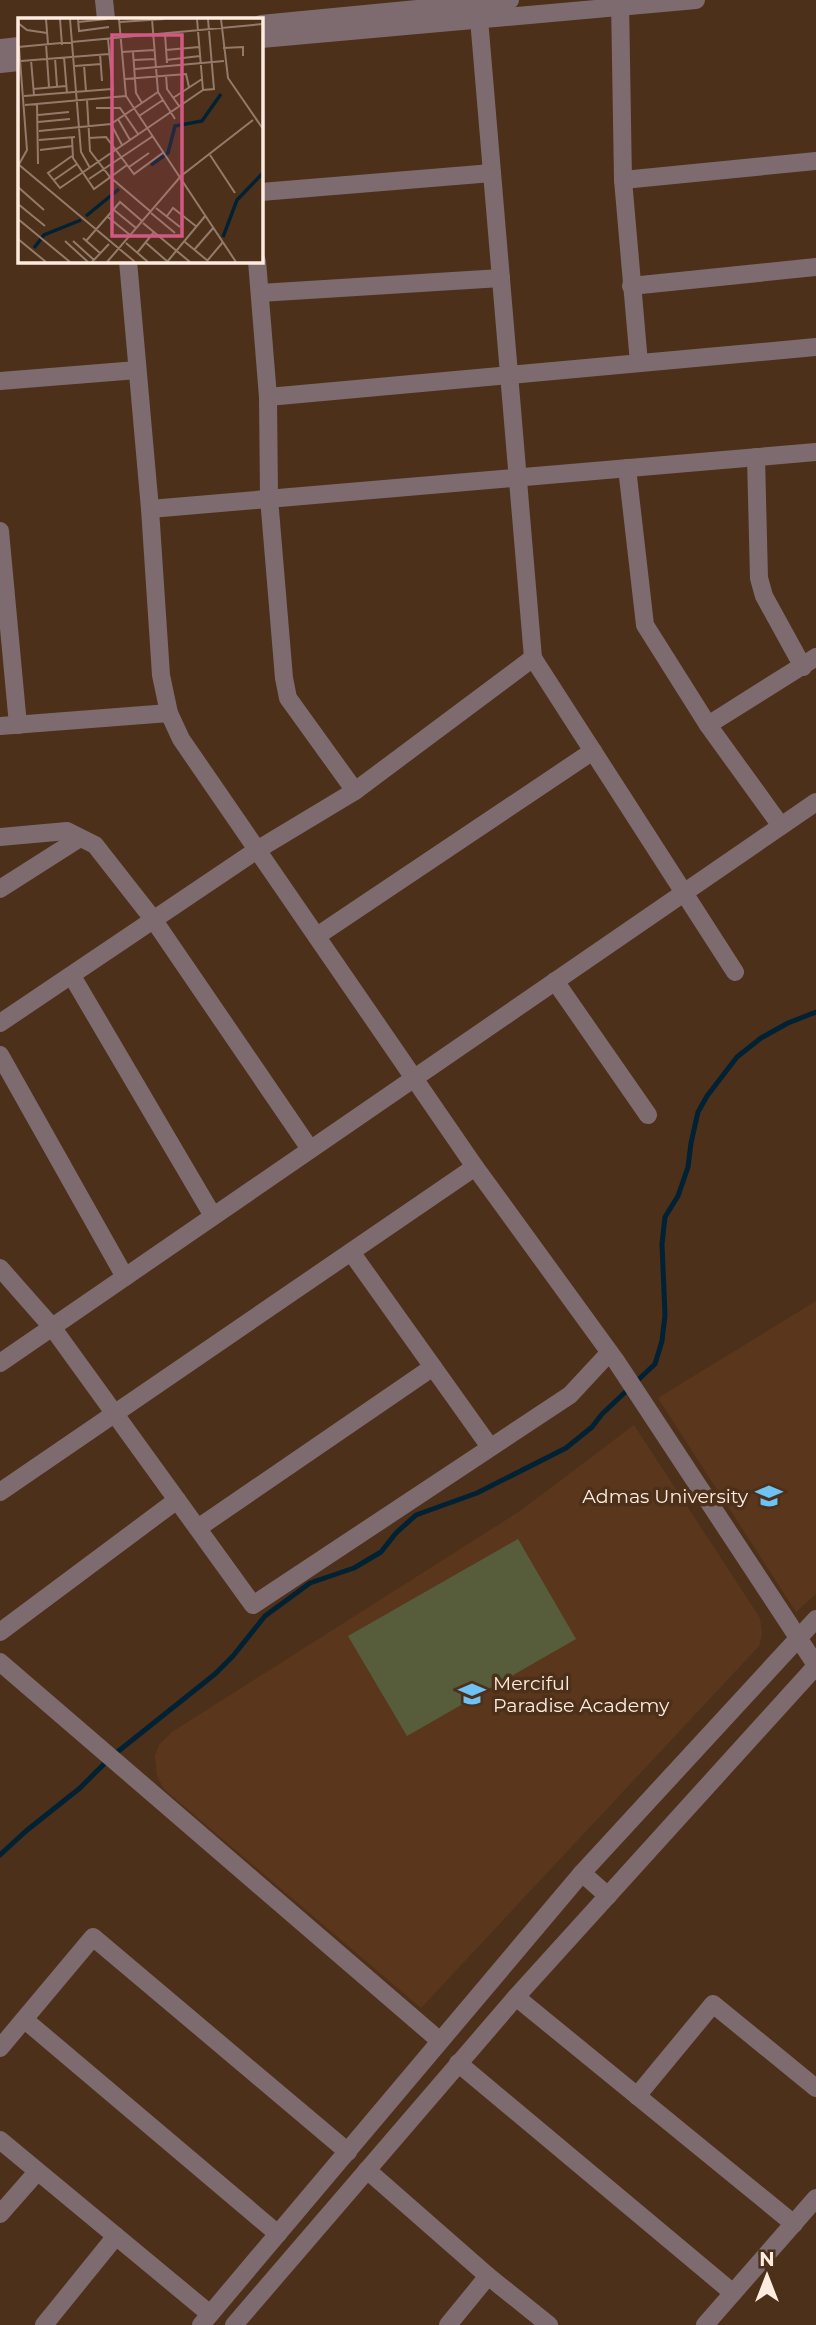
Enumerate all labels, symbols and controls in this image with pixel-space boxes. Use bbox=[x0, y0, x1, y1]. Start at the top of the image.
inset map bbox=[18, 18, 262, 262]
school or university icon: Admas University bbox=[754, 1481, 784, 1511]
place label: Admas University bbox=[582, 1485, 749, 1508]
place label: Merciful Paradise Academy bbox=[493, 1672, 670, 1717]
school or university icon: Merciful Paradise Academy bbox=[457, 1679, 487, 1709]
north arrow bbox=[732, 2241, 802, 2311]
text: N bbox=[759, 2248, 775, 2271]

